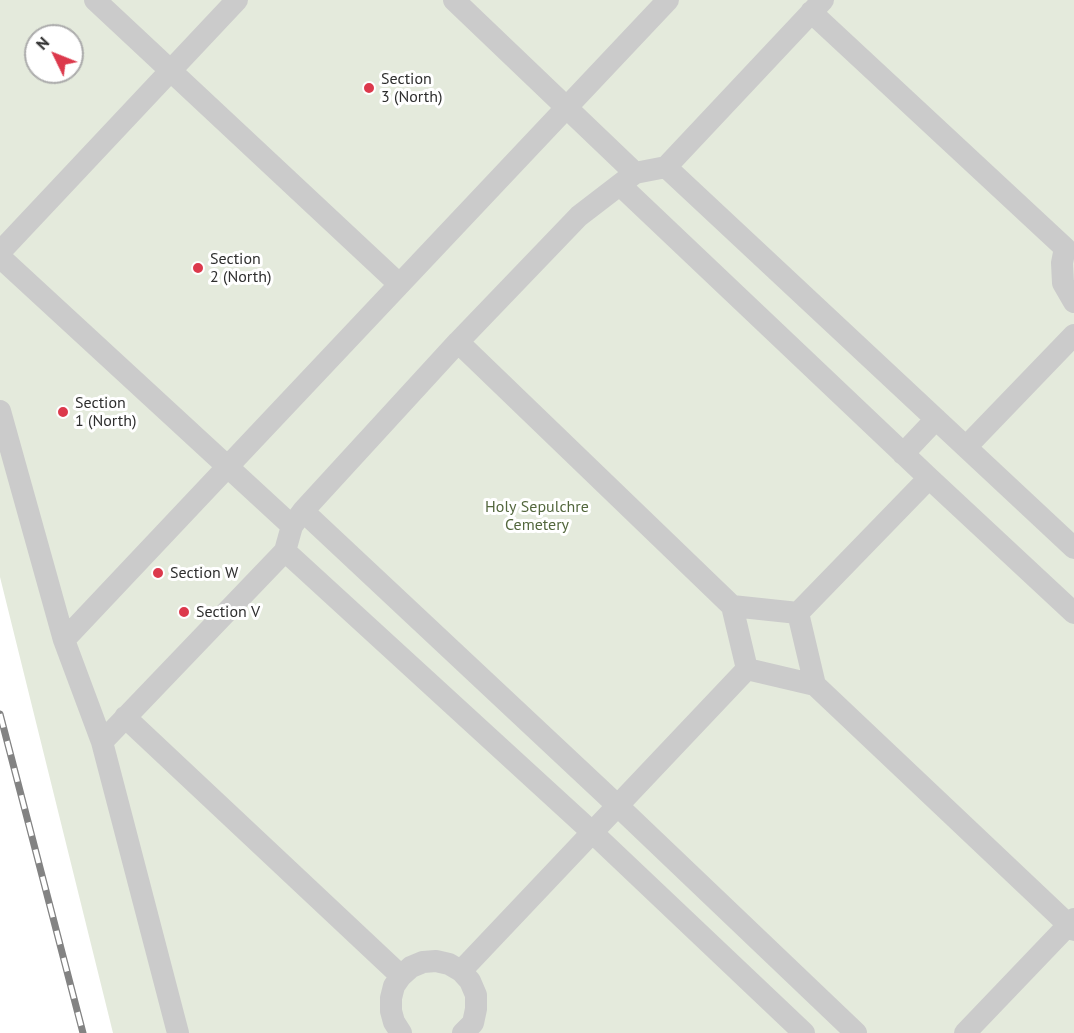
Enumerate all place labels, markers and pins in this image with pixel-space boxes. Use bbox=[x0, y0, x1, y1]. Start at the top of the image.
place label: Section 3 (North) bbox=[381, 69, 442, 107]
marker: Section 3 (North) bbox=[362, 81, 376, 95]
place label: Section 2 (North) bbox=[210, 249, 271, 287]
marker: Section 2 (North) bbox=[191, 261, 205, 275]
place label: Section 1 (North) bbox=[75, 393, 136, 431]
marker: Section 1 (North) bbox=[56, 405, 70, 419]
place label: Section W bbox=[170, 563, 238, 583]
marker: Section W bbox=[151, 566, 165, 580]
place label: Section V bbox=[196, 602, 260, 622]
marker: Section V bbox=[177, 605, 191, 619]

